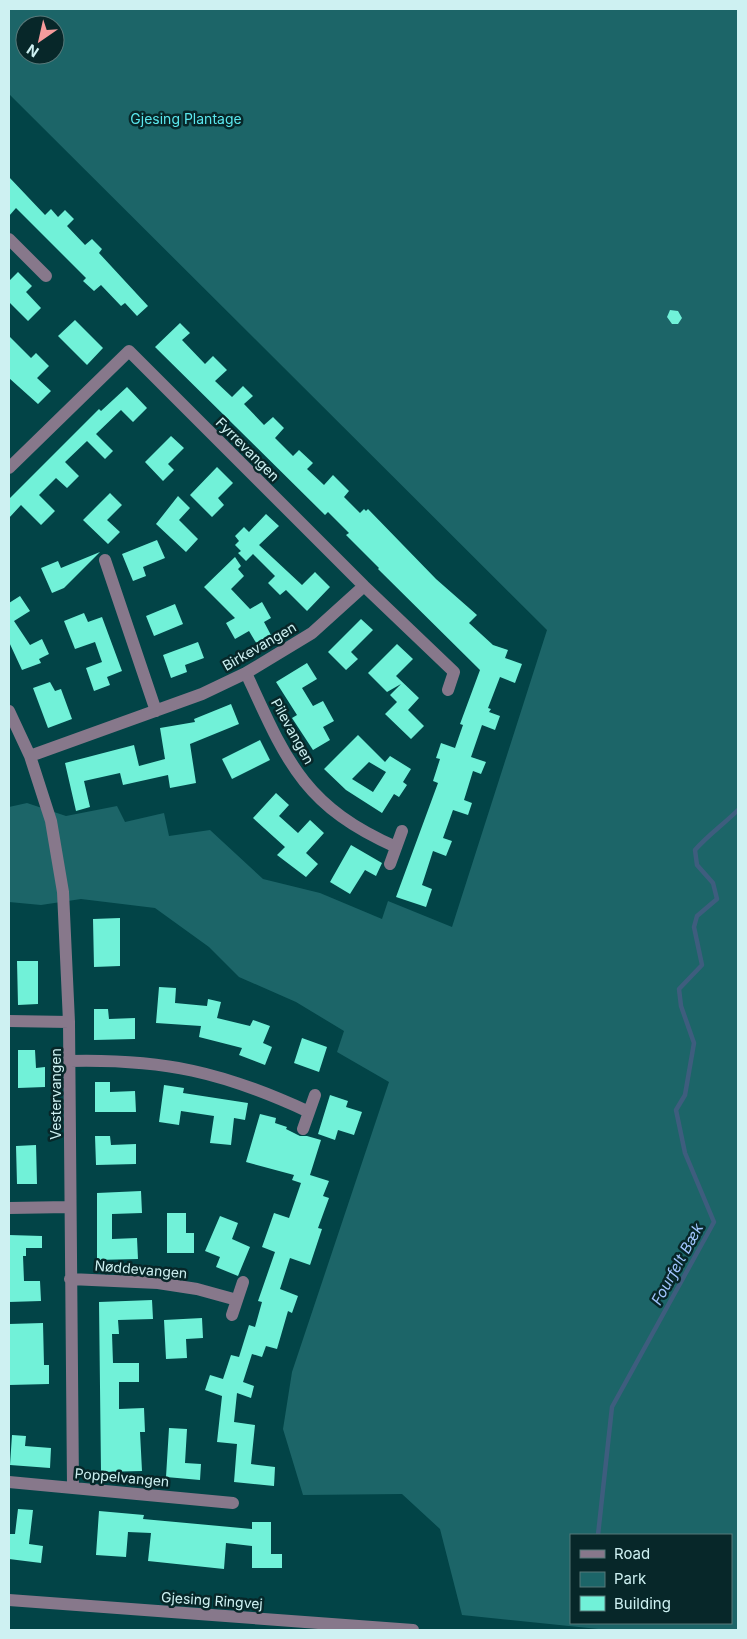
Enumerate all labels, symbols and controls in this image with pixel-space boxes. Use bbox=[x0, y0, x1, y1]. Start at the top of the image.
north arrow bbox=[15, 15, 65, 65]
text: N bbox=[23, 41, 42, 61]
park label: Gjesing Plantage bbox=[130, 110, 242, 127]
street label: Fyrrevangen bbox=[213, 414, 283, 484]
street label: Birkevangen bbox=[219, 618, 299, 674]
street label: Pilevangen bbox=[268, 695, 318, 767]
street label: Vestervangen bbox=[47, 1048, 64, 1140]
water label: Fourfelt Bæk bbox=[647, 1219, 708, 1308]
street label: Nøddevangen bbox=[94, 1256, 188, 1282]
street label: Poppelvangen bbox=[74, 1464, 170, 1490]
legend bbox=[570, 1534, 732, 1624]
text: Road bbox=[614, 1544, 650, 1563]
text: Park bbox=[614, 1569, 647, 1588]
street label: Gjesing Ringvej bbox=[161, 1588, 263, 1612]
text: Building bbox=[614, 1594, 671, 1613]

